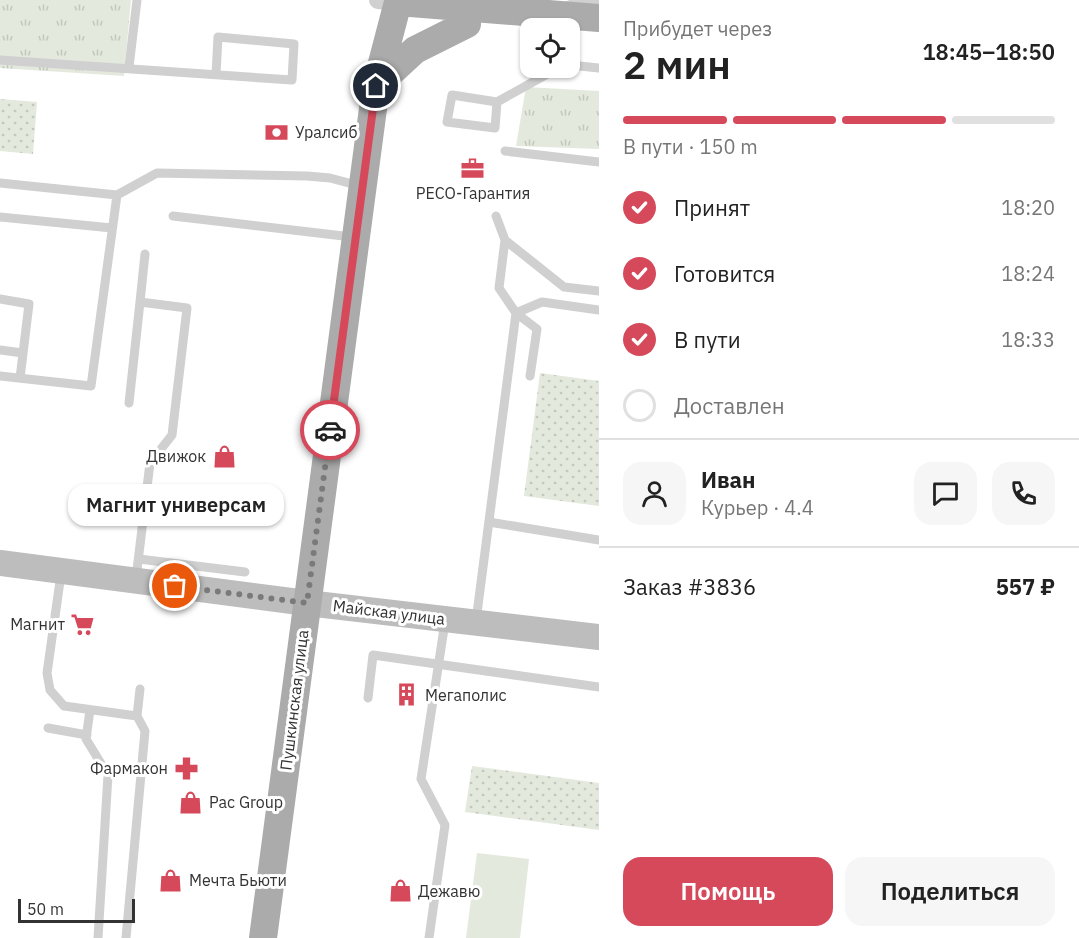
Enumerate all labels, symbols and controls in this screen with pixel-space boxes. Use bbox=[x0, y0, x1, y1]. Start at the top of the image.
text: Прибудет через bbox=[623, 15, 772, 42]
map controls bbox=[520, 18, 580, 78]
button: locate bbox=[520, 18, 580, 78]
text: 18:45–18:50 bbox=[922, 37, 1055, 66]
text: 2 мин bbox=[623, 39, 731, 90]
pin bbox=[350, 60, 401, 111]
icon: home bbox=[359, 69, 392, 102]
bank icon: Уралсиб bbox=[264, 119, 290, 145]
place label: Уралсиб bbox=[295, 122, 357, 142]
text: В пути · 150 m bbox=[623, 133, 758, 160]
office icon: РЕСО-Гарантия bbox=[460, 155, 486, 181]
place label: РЕСО-Гарантия bbox=[416, 183, 530, 203]
icon: check bbox=[623, 191, 656, 224]
text: Принят bbox=[674, 193, 750, 222]
text: 18:20 bbox=[1001, 194, 1055, 221]
icon: check bbox=[623, 257, 656, 290]
text: Готовится bbox=[674, 259, 775, 288]
text: 18:24 bbox=[1001, 260, 1055, 287]
icon: check bbox=[623, 323, 656, 356]
text: В пути bbox=[674, 325, 741, 354]
text: 18:33 bbox=[1001, 326, 1055, 353]
text: Доставлен bbox=[674, 391, 785, 420]
courier bbox=[300, 400, 360, 460]
icon: car bbox=[314, 414, 347, 447]
shop icon: Движок bbox=[211, 443, 237, 469]
place label: Движок bbox=[146, 446, 206, 466]
button: person bbox=[623, 462, 686, 525]
button: chat bbox=[914, 462, 977, 525]
button: phone bbox=[992, 462, 1055, 525]
text: Иван bbox=[701, 465, 756, 494]
callout: Магнит универсам bbox=[67, 484, 283, 526]
text: Магнит универсам bbox=[86, 491, 266, 518]
text: Курьер · 4.4 bbox=[701, 494, 814, 521]
pin bbox=[149, 560, 200, 611]
icon: bag bbox=[158, 569, 191, 602]
text: Заказ #3836 bbox=[623, 572, 756, 601]
text: 557 ₽ bbox=[996, 572, 1055, 601]
street label: Майская улица bbox=[332, 595, 447, 629]
supermarket icon: Магнит bbox=[70, 611, 96, 637]
place label: Магнит bbox=[10, 614, 65, 634]
street label: Пушкинская улица bbox=[275, 628, 313, 771]
building icon: Мегаполис bbox=[394, 682, 420, 708]
place label: Мегаполис bbox=[425, 685, 507, 705]
pharmacy icon: Фармакон bbox=[173, 755, 199, 781]
place label: Фармакон bbox=[90, 758, 168, 778]
shop icon: Pac Group bbox=[178, 789, 204, 815]
place label: Pac Group bbox=[209, 792, 283, 812]
button: Помощь bbox=[623, 857, 833, 926]
button: Поделиться bbox=[845, 857, 1055, 926]
shop icon: Мечта Бьюти bbox=[158, 867, 184, 893]
place label: Мечта Бьюти bbox=[189, 870, 287, 890]
shop icon: Дежавю bbox=[387, 878, 413, 904]
place label: Дежавю bbox=[418, 881, 480, 901]
scale bar bbox=[18, 896, 135, 924]
text: 50 m bbox=[27, 899, 64, 919]

